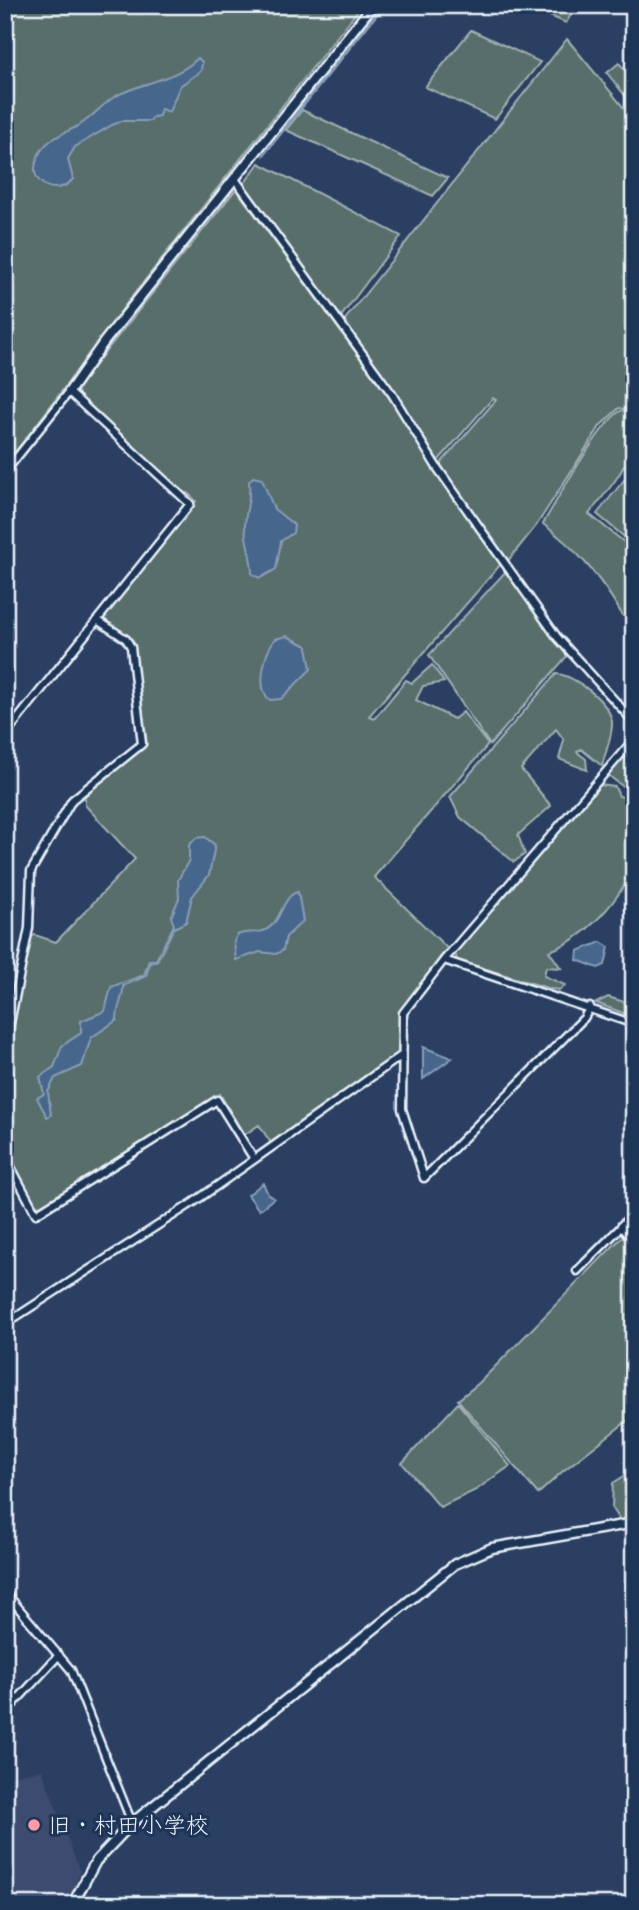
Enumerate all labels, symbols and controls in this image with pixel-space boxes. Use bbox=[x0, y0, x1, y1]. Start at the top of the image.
place label: 旧・村田小学校 bbox=[48, 1809, 209, 1840]
marker: 旧・村田小学校 bbox=[26, 1817, 42, 1833]

